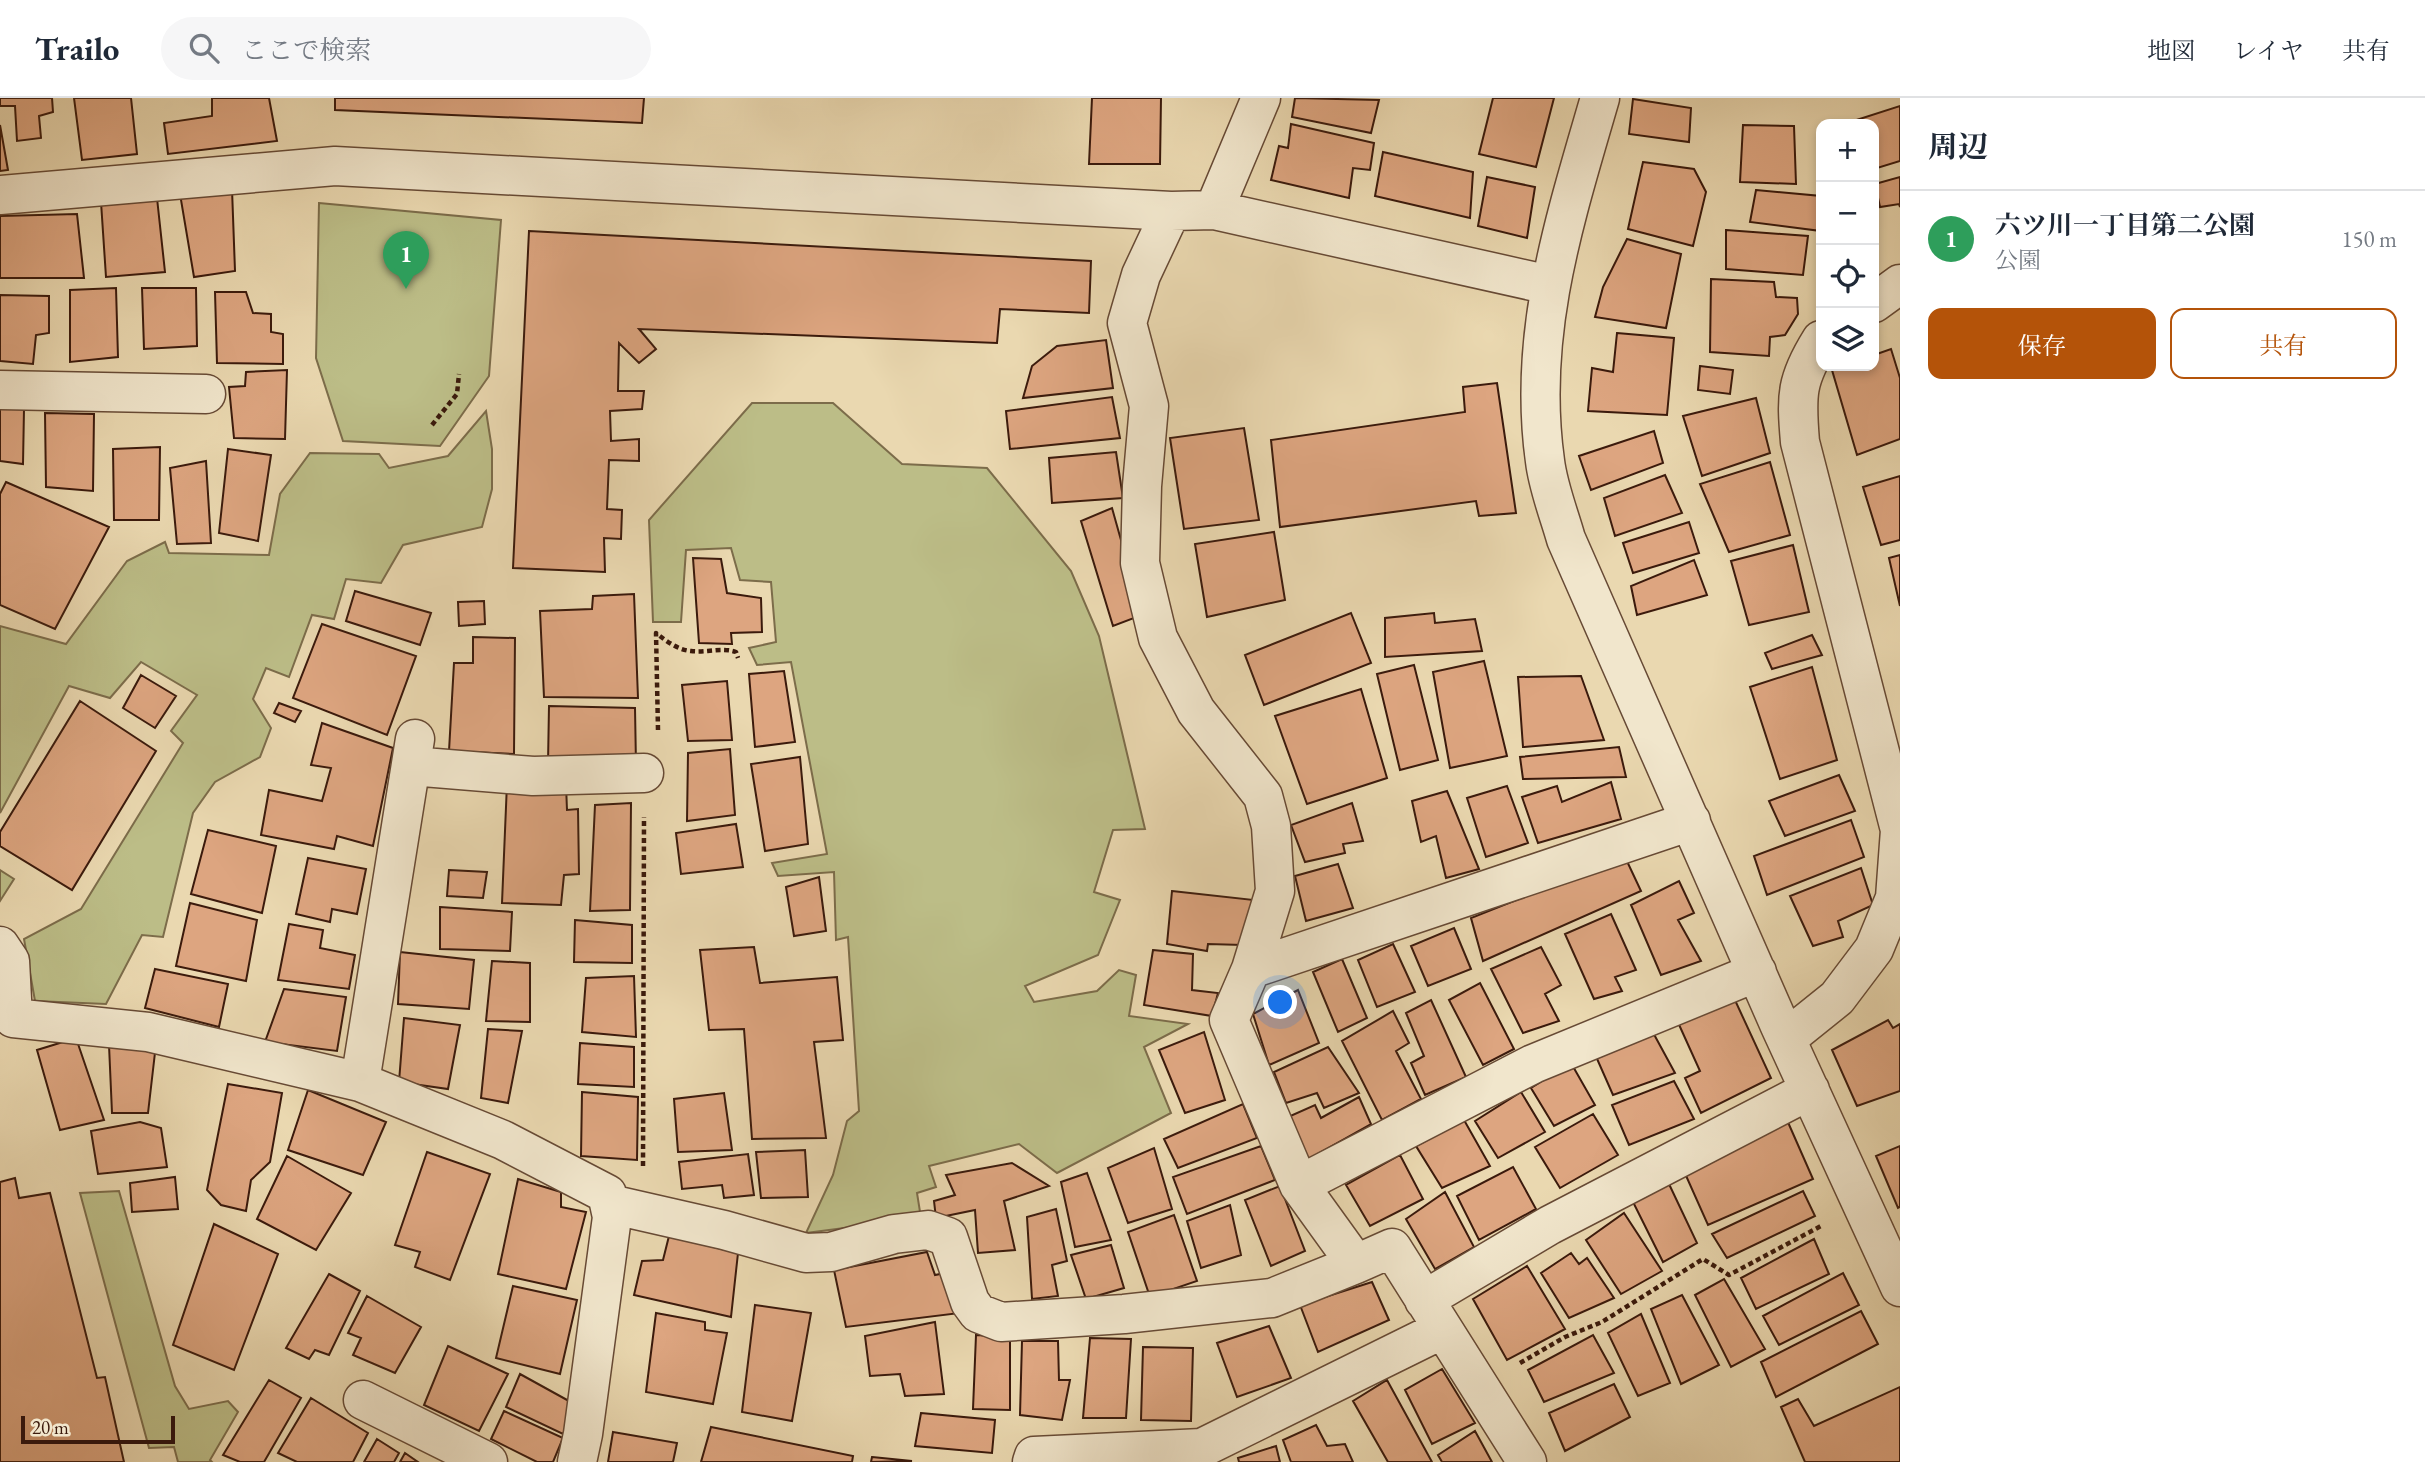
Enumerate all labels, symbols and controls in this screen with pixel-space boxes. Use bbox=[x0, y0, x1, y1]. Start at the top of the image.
search box bbox=[161, 17, 651, 80]
text: Trailo bbox=[35, 27, 119, 70]
icon: search bbox=[185, 29, 223, 67]
text: ここで検索 bbox=[241, 33, 371, 67]
text: 地図 bbox=[2147, 35, 2195, 66]
text: レイヤ bbox=[2233, 35, 2304, 66]
text: 共有 bbox=[2342, 35, 2390, 66]
map controls bbox=[1816, 119, 1879, 371]
button: + bbox=[1816, 119, 1879, 182]
text: 周辺 bbox=[1928, 127, 1988, 166]
button: − bbox=[1816, 182, 1879, 245]
text: 六ツ川一丁目第二公園 bbox=[1995, 208, 2255, 242]
text: 1 bbox=[1945, 224, 1957, 254]
text: 150 m bbox=[2341, 224, 2397, 254]
pin: 1 bbox=[383, 231, 429, 289]
button: locate bbox=[1816, 245, 1879, 308]
text: 公園 bbox=[1995, 245, 2041, 275]
button: layers bbox=[1816, 308, 1879, 371]
button: 保存 bbox=[1928, 308, 2156, 379]
button: 共有 bbox=[2170, 308, 2397, 379]
your location bbox=[1263, 985, 1297, 1019]
scale bar bbox=[21, 1413, 175, 1445]
text: 20 m bbox=[32, 1415, 69, 1440]

